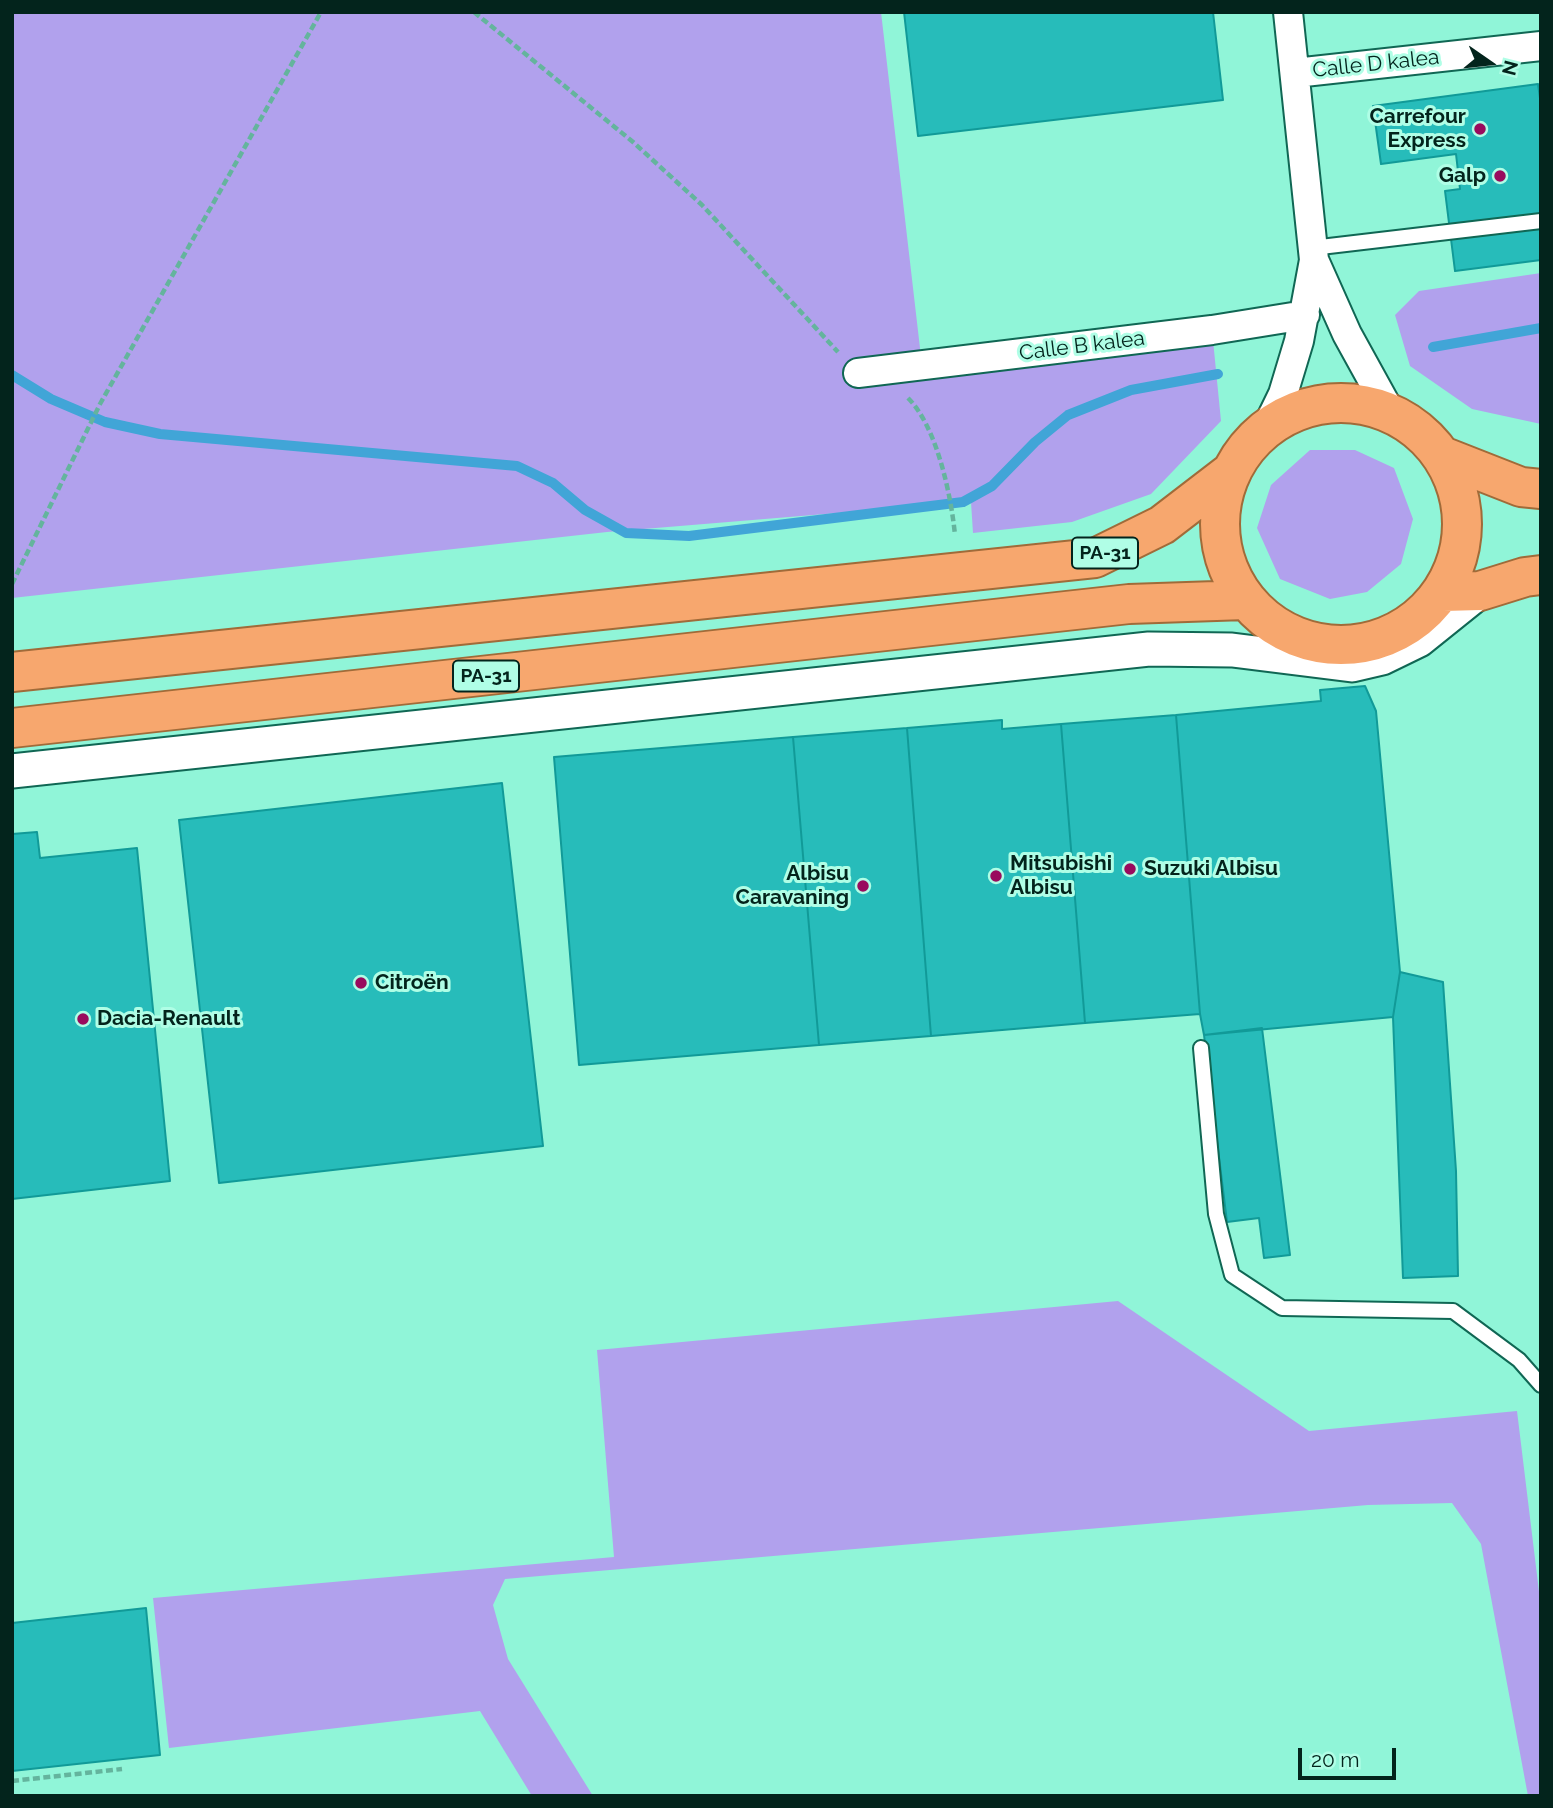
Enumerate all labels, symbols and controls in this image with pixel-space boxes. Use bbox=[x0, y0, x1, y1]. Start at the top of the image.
north arrow bbox=[1455, 28, 1525, 98]
street label: Calle D kalea bbox=[1311, 45, 1441, 83]
text: N bbox=[1498, 58, 1523, 78]
place label: Carrefour Express bbox=[1369, 104, 1466, 154]
marker: Carrefour Express bbox=[1472, 121, 1488, 137]
place label: Galp bbox=[1439, 163, 1486, 189]
marker: Galp bbox=[1492, 168, 1508, 184]
street label: Calle B kalea bbox=[1018, 326, 1146, 366]
road number: PA-31 bbox=[1072, 538, 1138, 568]
road number: PA-31 bbox=[453, 660, 519, 692]
place label: Mitsubishi Albisu bbox=[1010, 851, 1112, 901]
place label: Suzuki Albisu bbox=[1144, 856, 1278, 882]
place label: Albisu Caravaning bbox=[735, 861, 849, 911]
marker: Suzuki Albisu bbox=[1122, 861, 1138, 877]
marker: Mitsubishi Albisu bbox=[988, 868, 1004, 884]
marker: Albisu Caravaning bbox=[855, 878, 871, 894]
place label: Citroën bbox=[375, 970, 449, 996]
marker: Citroën bbox=[353, 975, 369, 991]
place label: Dacia-Renault bbox=[97, 1006, 240, 1032]
marker: Dacia-Renault bbox=[75, 1011, 91, 1027]
scale bar bbox=[1301, 1734, 1399, 1778]
text: 20 m bbox=[1311, 1747, 1359, 1772]

